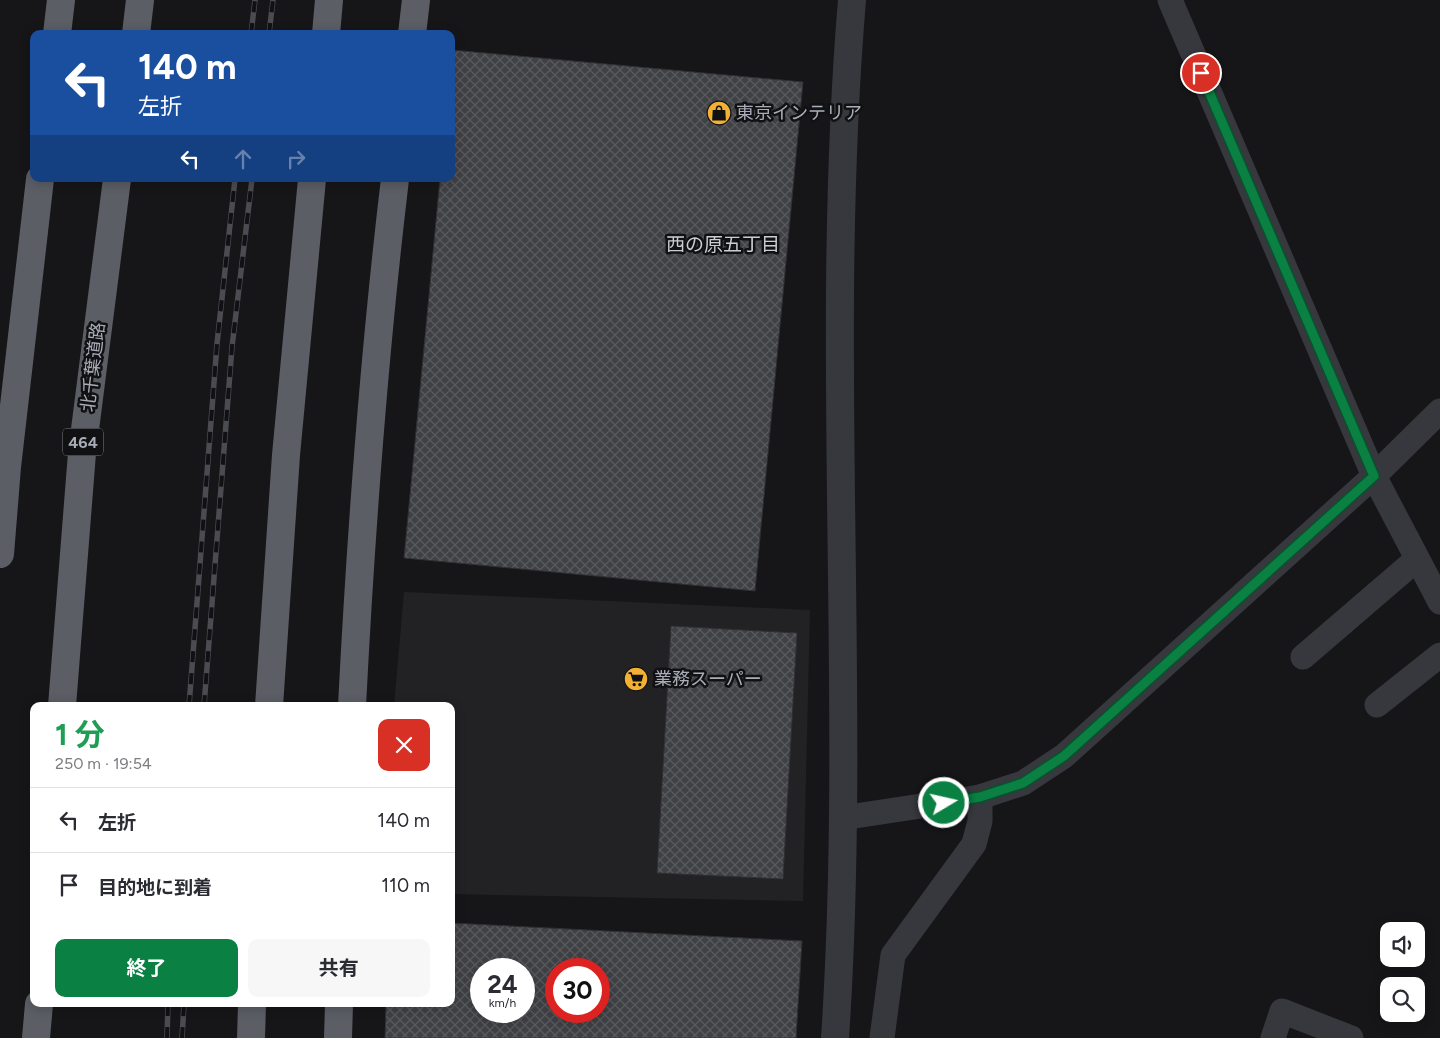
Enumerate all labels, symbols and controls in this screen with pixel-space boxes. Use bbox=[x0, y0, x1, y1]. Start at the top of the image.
text: 140 m bbox=[138, 46, 236, 88]
icon: left bbox=[55, 50, 120, 115]
pin bbox=[1180, 52, 1222, 94]
icon: arrive bbox=[1187, 59, 1215, 87]
text: 左折 bbox=[138, 93, 182, 120]
shop icon: 東京インテリア bbox=[706, 100, 732, 126]
place label: 東京インテリア bbox=[736, 102, 862, 124]
icon: left bbox=[176, 145, 204, 173]
icon: ahead bbox=[229, 145, 257, 173]
icon: right bbox=[282, 145, 310, 173]
district label: 西の原五丁目 bbox=[666, 233, 780, 256]
street label: 北千葉道路 bbox=[77, 321, 109, 413]
road number: 464 bbox=[63, 428, 103, 456]
supermarket icon: 業務スーパー bbox=[623, 666, 649, 692]
place label: 業務スーパー bbox=[654, 668, 762, 690]
text: 1 分 bbox=[55, 716, 105, 753]
button: close bbox=[378, 719, 430, 771]
text: 250 m · 19:54 bbox=[55, 754, 152, 773]
position arrow bbox=[917, 776, 969, 828]
icon: left bbox=[55, 806, 83, 834]
text: 140 m bbox=[377, 809, 430, 832]
text: 左折 bbox=[98, 811, 136, 834]
icon: arrive bbox=[55, 871, 83, 899]
text: 110 m bbox=[381, 874, 430, 897]
text: 目的地に到着 bbox=[98, 876, 212, 899]
map controls bbox=[1380, 922, 1425, 1022]
button: sound bbox=[1380, 922, 1425, 967]
button: 終了 bbox=[55, 939, 238, 997]
button: 共有 bbox=[248, 939, 430, 997]
speed limit sign: 30 bbox=[545, 958, 610, 1023]
text: 24 bbox=[487, 969, 518, 999]
button: search bbox=[1380, 977, 1425, 1022]
text: km/h bbox=[489, 996, 516, 1010]

